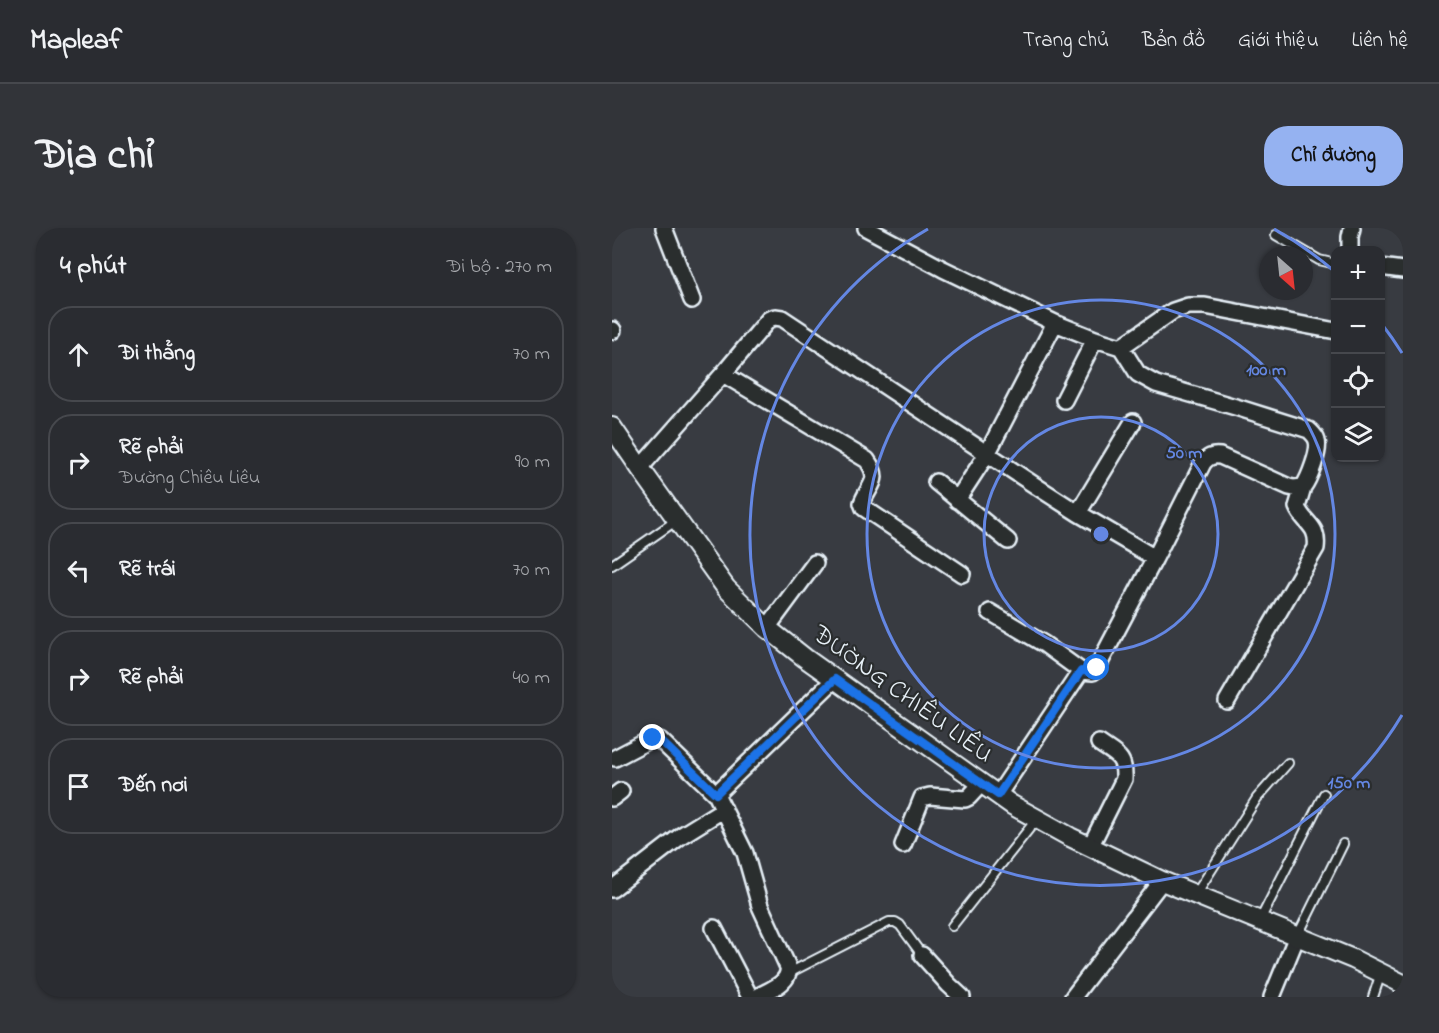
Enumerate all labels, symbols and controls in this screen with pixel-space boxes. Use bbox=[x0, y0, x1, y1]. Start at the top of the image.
text: Mapleaf bbox=[30, 21, 122, 62]
text: Trang chủ bbox=[1023, 26, 1109, 56]
text: Bản đồ bbox=[1142, 26, 1205, 56]
text: Giới thiệu bbox=[1238, 26, 1319, 56]
text: Liên hệ bbox=[1352, 26, 1409, 56]
text: Địa chỉ bbox=[36, 126, 154, 187]
button: Chỉ đường bbox=[1264, 126, 1403, 186]
north arrow bbox=[1259, 246, 1313, 300]
map controls bbox=[1331, 246, 1385, 462]
button: + bbox=[1331, 246, 1385, 300]
text: 4 phút bbox=[60, 248, 126, 286]
text: Đi bộ · 270 m bbox=[447, 253, 552, 282]
button: − bbox=[1331, 300, 1385, 354]
icon: ahead bbox=[62, 338, 95, 371]
text: Đi thẳng bbox=[119, 338, 195, 370]
text: 70 m bbox=[513, 340, 550, 369]
button: locate bbox=[1331, 354, 1385, 408]
text: 100 m bbox=[1246, 358, 1286, 384]
button: layers bbox=[1331, 408, 1385, 462]
text: Rẽ phải bbox=[119, 432, 183, 464]
text: 50 m bbox=[1166, 441, 1202, 467]
icon: right bbox=[62, 446, 95, 479]
text: 90 m bbox=[515, 448, 550, 477]
text: Đường Chiêu Liêu bbox=[119, 464, 260, 493]
centre of rings bbox=[1091, 524, 1111, 544]
icon: left bbox=[62, 554, 95, 587]
text: Rẽ trái bbox=[119, 554, 176, 586]
text: 70 m bbox=[513, 556, 550, 585]
street label: ĐƯỜNG CHIÊU LIÊU bbox=[803, 616, 1000, 774]
route start bbox=[1083, 654, 1109, 680]
icon: right bbox=[62, 662, 95, 695]
text: Rẽ phải bbox=[119, 662, 183, 694]
text: 40 m bbox=[513, 664, 550, 693]
route end bbox=[639, 724, 665, 750]
icon: arrive bbox=[62, 770, 95, 803]
text: Đến nơi bbox=[119, 770, 188, 802]
text: 150 m bbox=[1328, 771, 1370, 797]

